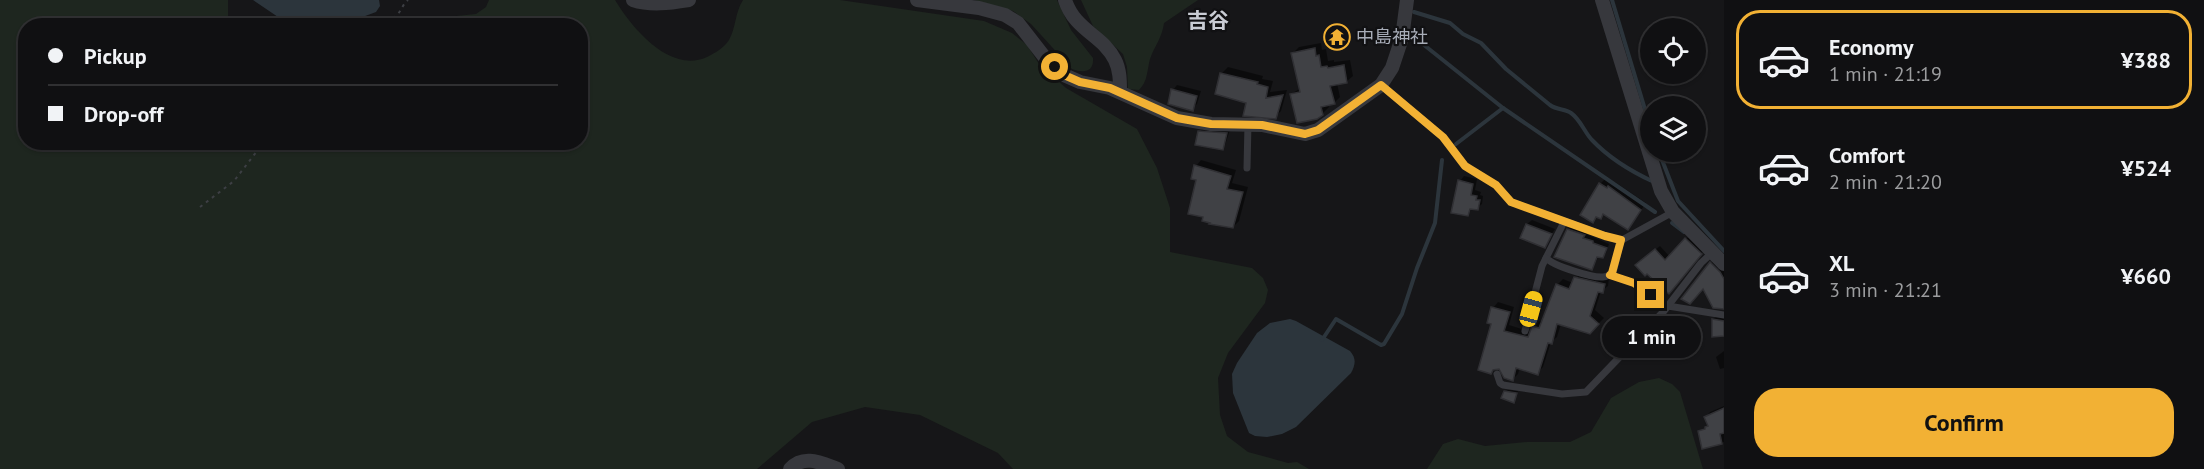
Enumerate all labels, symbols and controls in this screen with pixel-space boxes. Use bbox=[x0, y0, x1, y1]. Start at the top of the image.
district label: 吉谷 bbox=[1187, 7, 1229, 34]
map controls bbox=[1640, 18, 1706, 162]
button: locate bbox=[1640, 18, 1706, 84]
temple icon: 中島神社 bbox=[1322, 22, 1352, 52]
place label: 中島神社 bbox=[1356, 25, 1428, 48]
icon: car bbox=[1757, 33, 1811, 87]
text: Economy bbox=[1829, 33, 1913, 61]
text: Pickup bbox=[84, 42, 147, 70]
text: ¥388 bbox=[2121, 46, 2171, 74]
route start bbox=[1041, 53, 1068, 80]
text: 1 min · 21:19 bbox=[1829, 61, 1942, 87]
button: layers bbox=[1640, 96, 1706, 162]
text: Drop-off bbox=[84, 100, 163, 128]
icon: car bbox=[1757, 141, 1811, 195]
text: Comfort bbox=[1829, 141, 1905, 169]
text: ¥524 bbox=[2121, 154, 2171, 182]
text: 2 min · 21:20 bbox=[1829, 169, 1942, 195]
icon: car bbox=[1757, 249, 1811, 303]
text: XL bbox=[1829, 249, 1854, 277]
text: ¥660 bbox=[2121, 262, 2171, 290]
text: 3 min · 21:21 bbox=[1829, 277, 1942, 303]
route end bbox=[1637, 281, 1664, 308]
car bbox=[1518, 289, 1544, 329]
callout: 1 min bbox=[1602, 316, 1700, 358]
text: 1 min bbox=[1627, 324, 1676, 350]
button: Confirm bbox=[1754, 388, 2174, 457]

